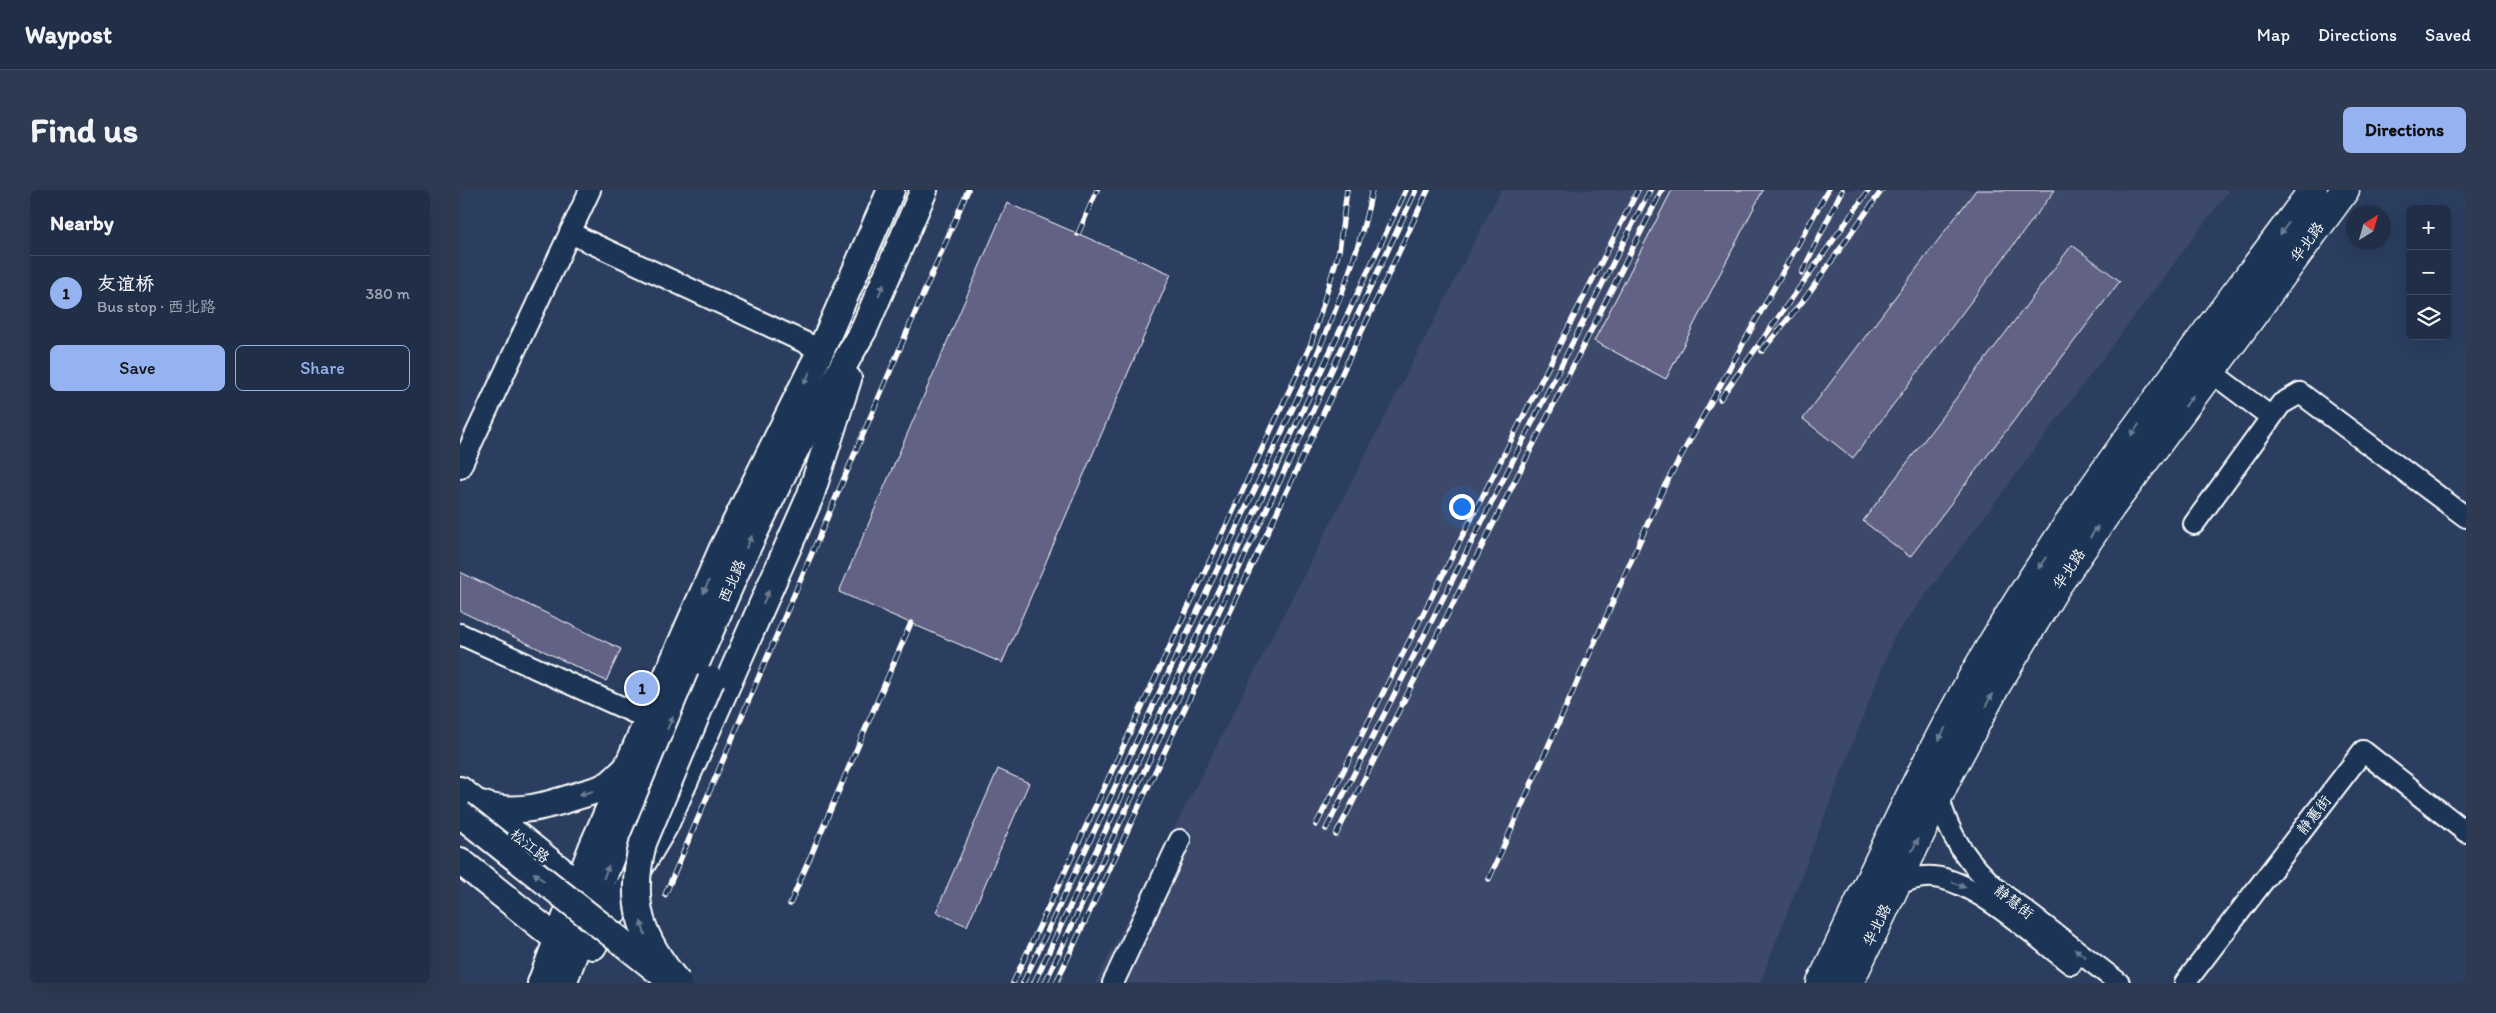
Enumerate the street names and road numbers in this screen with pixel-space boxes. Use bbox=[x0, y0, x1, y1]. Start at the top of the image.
street label: 华北路 bbox=[2286, 219, 2328, 265]
street label: 华北路 bbox=[2049, 545, 2089, 593]
street label: 西北路 bbox=[715, 557, 749, 605]
street label: 静蕙街 bbox=[2293, 792, 2335, 838]
street label: 松江路 bbox=[507, 825, 553, 867]
street label: 静慧街 bbox=[1991, 881, 2037, 923]
street label: 华北路 bbox=[1859, 901, 1895, 949]

